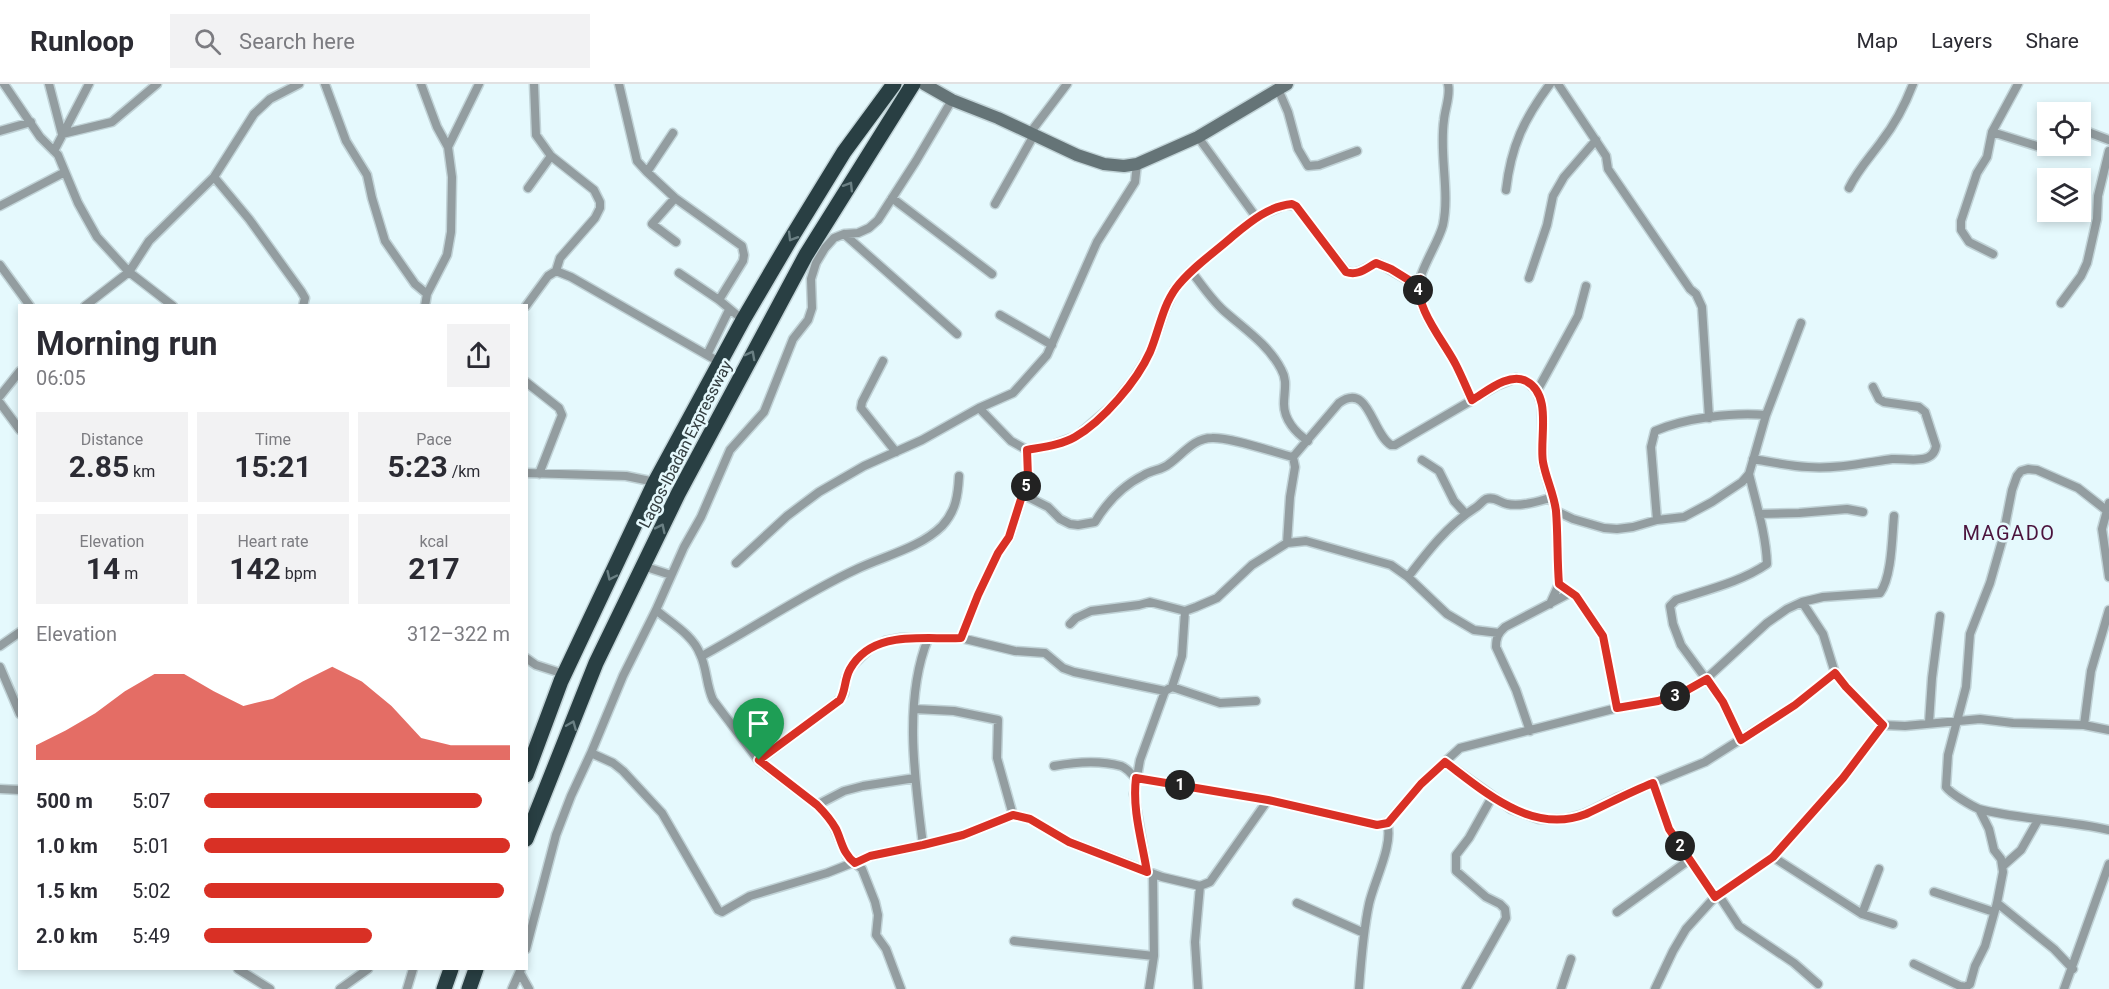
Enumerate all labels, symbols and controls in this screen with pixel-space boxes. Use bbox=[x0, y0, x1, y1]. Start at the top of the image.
search box bbox=[170, 14, 590, 68]
text: Runloop bbox=[30, 25, 134, 58]
icon: search bbox=[191, 25, 224, 58]
text: Search here bbox=[239, 29, 355, 54]
text: Map bbox=[1856, 29, 1898, 53]
text: Layers bbox=[1931, 29, 1992, 53]
text: Share bbox=[2025, 29, 2079, 53]
map controls bbox=[2037, 102, 2091, 222]
button: locate bbox=[2037, 102, 2091, 156]
button: layers bbox=[2037, 168, 2091, 222]
one-way arrow bbox=[841, 182, 853, 192]
one-way arrow bbox=[787, 231, 799, 241]
pin: 4 bbox=[1403, 275, 1433, 305]
text: 4 bbox=[1413, 280, 1423, 299]
text: Morning run bbox=[36, 324, 217, 363]
button: share bbox=[447, 324, 510, 387]
one-way arrow bbox=[744, 351, 755, 361]
street label: Lagos-Ibadan Expressway bbox=[635, 357, 736, 531]
text: 06:05 bbox=[36, 366, 86, 390]
text: Distance bbox=[81, 430, 143, 449]
text: Time bbox=[255, 430, 291, 449]
text: Pace bbox=[416, 430, 452, 449]
text: 2.85 bbox=[69, 449, 129, 484]
text: 15:21 bbox=[234, 449, 312, 484]
text: 5:23 bbox=[388, 449, 448, 484]
text: km bbox=[129, 462, 155, 481]
text: /km bbox=[448, 462, 480, 481]
pin: 5 bbox=[1011, 471, 1041, 501]
text: 5 bbox=[1021, 476, 1031, 495]
district label: MAGADO bbox=[1962, 521, 2056, 545]
one-way arrow bbox=[654, 524, 666, 535]
text: Elevation bbox=[80, 532, 144, 551]
text: Heart rate bbox=[237, 532, 309, 551]
text: kcal bbox=[420, 532, 448, 551]
text: 14 bbox=[86, 551, 120, 586]
text: 142 bbox=[229, 551, 281, 586]
text: 217 bbox=[408, 551, 460, 586]
text: m bbox=[120, 564, 138, 583]
text: bpm bbox=[281, 564, 317, 583]
one-way arrow bbox=[606, 569, 618, 580]
text: Elevation bbox=[36, 622, 117, 646]
text: 312–322 m bbox=[407, 622, 510, 646]
pin: 3 bbox=[1660, 681, 1690, 711]
text: 3 bbox=[1670, 686, 1680, 705]
pin bbox=[733, 698, 784, 760]
icon: arrive bbox=[742, 707, 775, 740]
one-way arrow bbox=[565, 720, 577, 731]
pin: 1 bbox=[1165, 770, 1195, 800]
text: 1 bbox=[1175, 775, 1185, 794]
text: 500 m bbox=[36, 789, 93, 813]
text: 5:07 bbox=[132, 789, 171, 813]
pin: 2 bbox=[1665, 831, 1695, 861]
text: 1.0 km bbox=[36, 834, 98, 858]
text: 5:01 bbox=[132, 834, 171, 858]
text: 2 bbox=[1675, 836, 1685, 855]
text: 1.5 km bbox=[36, 879, 98, 903]
text: 5:02 bbox=[132, 879, 171, 903]
text: 2.0 km bbox=[36, 924, 98, 948]
text: 5:49 bbox=[132, 924, 171, 948]

